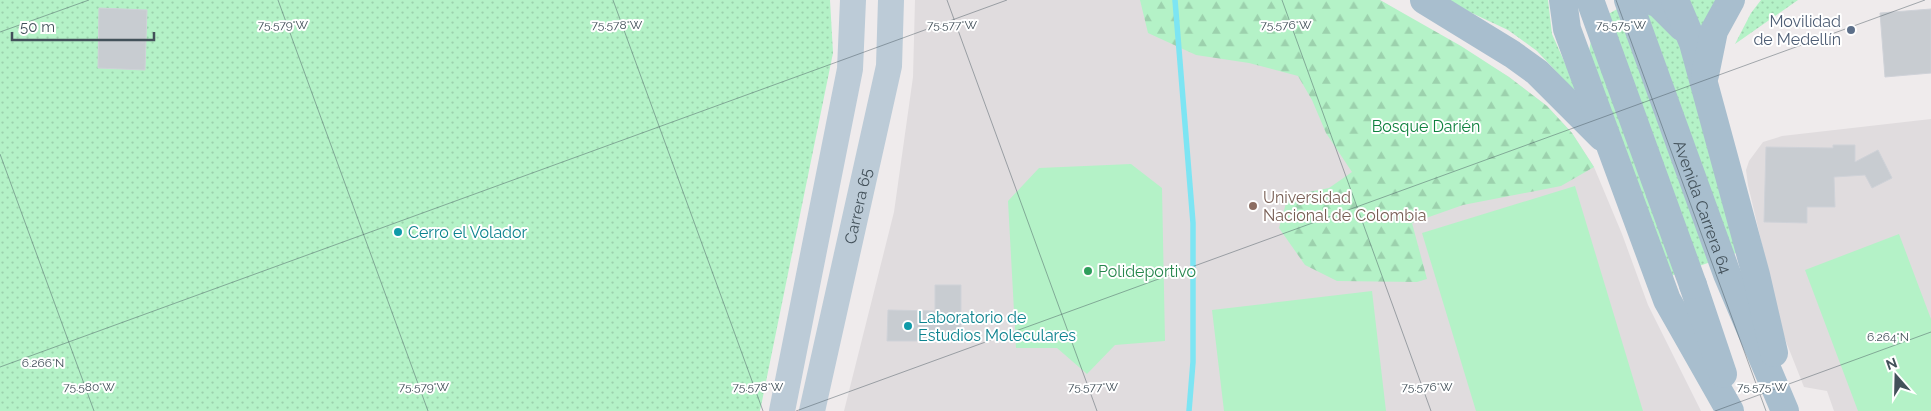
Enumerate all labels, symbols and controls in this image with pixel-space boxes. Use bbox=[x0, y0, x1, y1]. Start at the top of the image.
scale bar bbox=[12, 10, 155, 42]
place label: Movilidad de Medellín bbox=[1753, 12, 1841, 49]
text: 50 m bbox=[20, 18, 55, 36]
text: 75.579°W bbox=[258, 18, 309, 32]
text: 75.578°W bbox=[592, 18, 643, 32]
text: 75.577°W bbox=[927, 18, 978, 32]
text: 75.576°W bbox=[1261, 18, 1312, 32]
text: 75.575°W bbox=[1596, 18, 1646, 32]
marker: Movilidad de Medellín bbox=[1845, 24, 1857, 36]
park label: Bosque Darién bbox=[1372, 117, 1480, 136]
street label: Avenida Carrera 64 bbox=[1670, 138, 1736, 276]
street label: Carrera 65 bbox=[840, 166, 875, 246]
place label: Universidad Nacional de Colombia bbox=[1263, 188, 1426, 225]
marker: Universidad Nacional de Colombia bbox=[1247, 200, 1259, 212]
place label: Cerro el Volador bbox=[408, 223, 528, 242]
marker: Cerro el Volador bbox=[392, 226, 404, 238]
place label: Polideportivo bbox=[1098, 262, 1196, 281]
marker: Polideportivo bbox=[1082, 265, 1094, 277]
place label: Laboratorio de Estudios Moleculares bbox=[918, 308, 1076, 345]
marker: Laboratorio de Estudios Moleculares bbox=[902, 320, 914, 332]
text: 6.264°N bbox=[1867, 330, 1909, 344]
north arrow bbox=[1871, 351, 1921, 401]
text: N bbox=[1884, 354, 1899, 373]
text: 6.266°N bbox=[22, 356, 64, 370]
text: 75.580°W bbox=[63, 380, 115, 394]
text: 75.579°W bbox=[399, 380, 450, 394]
text: 75.578°W bbox=[733, 380, 784, 394]
text: 75.577°W bbox=[1068, 380, 1119, 394]
text: 75.576°W bbox=[1402, 380, 1453, 394]
text: 75.575°W bbox=[1737, 380, 1787, 394]

